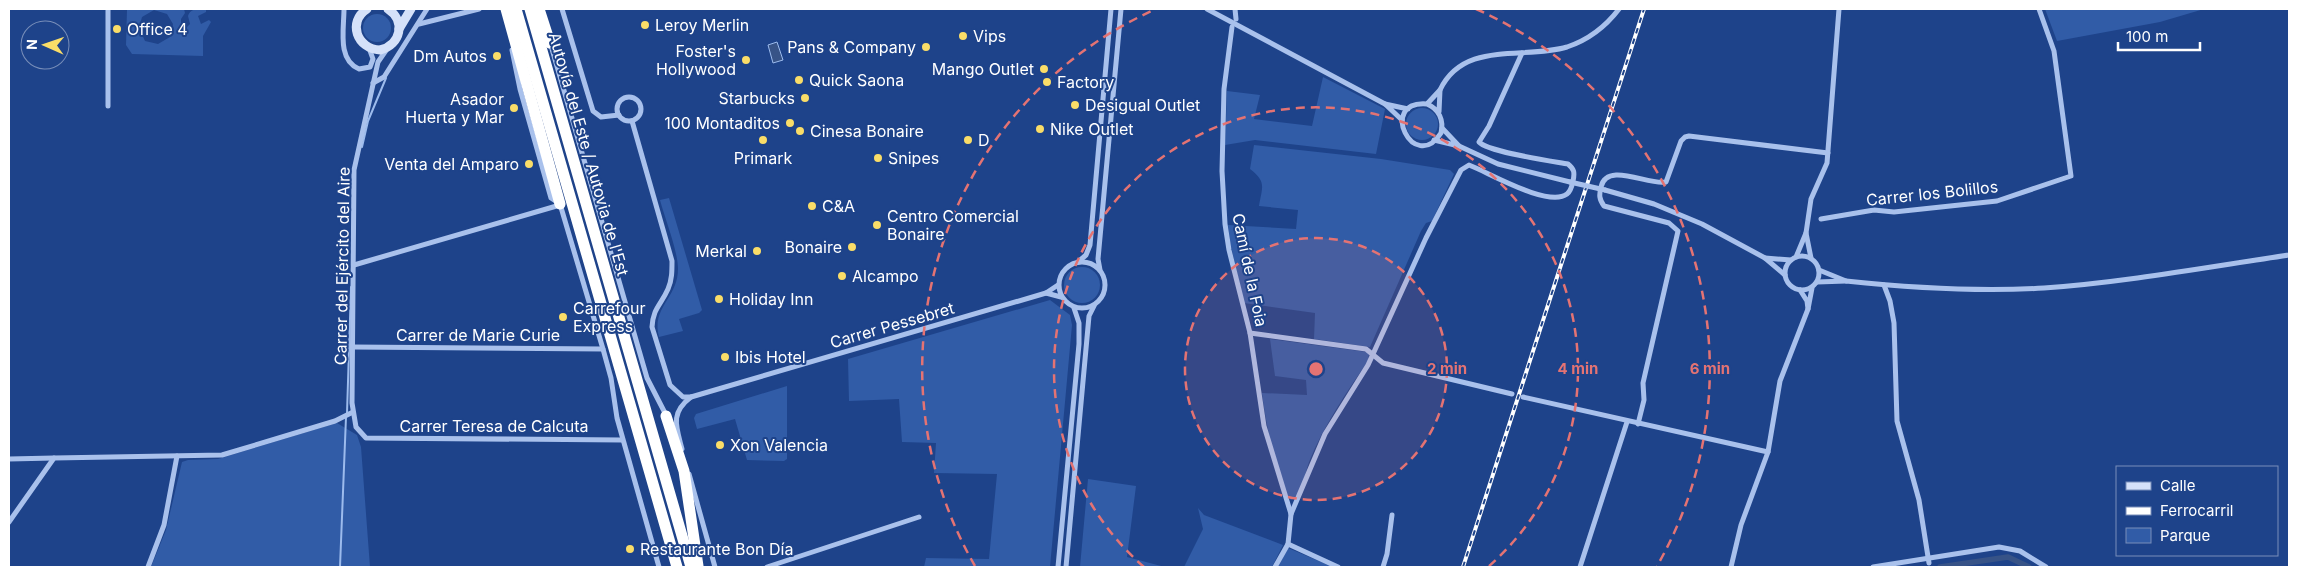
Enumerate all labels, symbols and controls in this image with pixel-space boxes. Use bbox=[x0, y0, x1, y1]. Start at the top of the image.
place label: Leroy Merlin bbox=[655, 15, 749, 35]
place label: Office 4 bbox=[127, 19, 188, 39]
marker: Leroy Merlin bbox=[639, 19, 651, 31]
north arrow bbox=[20, 20, 70, 70]
scale bar bbox=[2118, 20, 2200, 52]
marker: Office 4 bbox=[111, 23, 123, 35]
place label: Vips bbox=[973, 26, 1006, 46]
text: 100 m bbox=[2126, 27, 2168, 46]
street label: Autovía del Este / Autovia de l'Est bbox=[545, 30, 633, 278]
marker: Vips bbox=[957, 30, 969, 42]
place label: Pans & Company bbox=[787, 37, 916, 57]
text: N bbox=[23, 39, 40, 50]
place label: Foster's Hollywood bbox=[656, 41, 736, 79]
marker: Pans & Company bbox=[920, 41, 932, 53]
place label: Dm Autos bbox=[413, 46, 487, 66]
marker: Dm Autos bbox=[491, 50, 503, 62]
marker: Foster's Hollywood bbox=[740, 54, 752, 66]
place label: Mango Outlet bbox=[932, 59, 1034, 79]
marker: Mango Outlet bbox=[1038, 63, 1050, 75]
place label: Quick Saona bbox=[809, 70, 904, 90]
place label: Factory bbox=[1057, 72, 1114, 92]
marker: Quick Saona bbox=[793, 74, 805, 86]
marker: Factory bbox=[1041, 76, 1053, 88]
place label: Starbucks bbox=[719, 88, 795, 108]
place label: Asador Huerta y Mar bbox=[405, 89, 504, 127]
marker: Starbucks bbox=[799, 92, 811, 104]
place label: Desigual Outlet bbox=[1085, 95, 1200, 115]
marker: Desigual Outlet bbox=[1069, 99, 1081, 111]
marker: Asador Huerta y Mar bbox=[508, 102, 520, 114]
place label: 100 Montaditos bbox=[664, 113, 780, 133]
marker: 100 Montaditos bbox=[784, 117, 796, 129]
place label: Nike Outlet bbox=[1050, 119, 1134, 139]
place label: Cinesa Bonaire bbox=[810, 121, 924, 141]
marker: Nike Outlet bbox=[1034, 123, 1046, 135]
marker: Cinesa Bonaire bbox=[794, 125, 806, 137]
place label: D bbox=[978, 130, 990, 150]
marker: Primark bbox=[757, 134, 769, 146]
marker: D bbox=[962, 134, 974, 146]
place label: Primark bbox=[734, 148, 792, 168]
place label: Snipes bbox=[888, 148, 939, 168]
marker: Snipes bbox=[872, 152, 884, 164]
place label: Venta del Amparo bbox=[384, 154, 519, 174]
marker: Venta del Amparo bbox=[523, 158, 535, 170]
street label: Carrer del Ejército del Aire bbox=[330, 167, 354, 365]
street label: Carrer los Bolillos bbox=[1865, 176, 1999, 210]
place label: C&A bbox=[822, 196, 855, 216]
marker: C&A bbox=[806, 200, 818, 212]
place label: Centro Comercial Bonaire bbox=[887, 206, 1019, 244]
street label: Camí de la Foia bbox=[1228, 212, 1272, 328]
marker: Centro Comercial Bonaire bbox=[871, 219, 883, 231]
place label: Bonaire bbox=[785, 237, 842, 257]
place label: Merkal bbox=[695, 241, 747, 261]
marker: Bonaire bbox=[846, 241, 858, 253]
marker: Merkal bbox=[751, 245, 763, 257]
place label: Alcampo bbox=[852, 266, 919, 286]
marker: Alcampo bbox=[836, 270, 848, 282]
place label: Holiday Inn bbox=[729, 289, 813, 309]
marker: Holiday Inn bbox=[713, 293, 725, 305]
place label: Carrefour Express bbox=[573, 298, 646, 336]
street label: Carrer Pessebret bbox=[828, 298, 956, 352]
marker: Carrefour Express bbox=[557, 311, 569, 323]
street label: Carrer de Marie Curie bbox=[396, 325, 560, 345]
place label: Ibis Hotel bbox=[735, 347, 806, 367]
marker: Ibis Hotel bbox=[719, 351, 731, 363]
text: 2 min bbox=[1427, 359, 1467, 378]
text: 4 min bbox=[1558, 359, 1598, 378]
text: 6 min bbox=[1690, 359, 1730, 378]
centre of rings bbox=[1307, 360, 1325, 378]
street label: Carrer Teresa de Calcuta bbox=[399, 416, 589, 436]
place label: Xon Valencia bbox=[730, 435, 828, 455]
marker: Xon Valencia bbox=[714, 439, 726, 451]
legend bbox=[2116, 466, 2278, 556]
text: Calle bbox=[2160, 476, 2195, 495]
text: Ferrocarril bbox=[2160, 501, 2233, 520]
text: Parque bbox=[2160, 526, 2210, 545]
place label: Restaurante Bon Día bbox=[640, 539, 793, 559]
marker: Restaurante Bon Día bbox=[624, 543, 636, 555]

